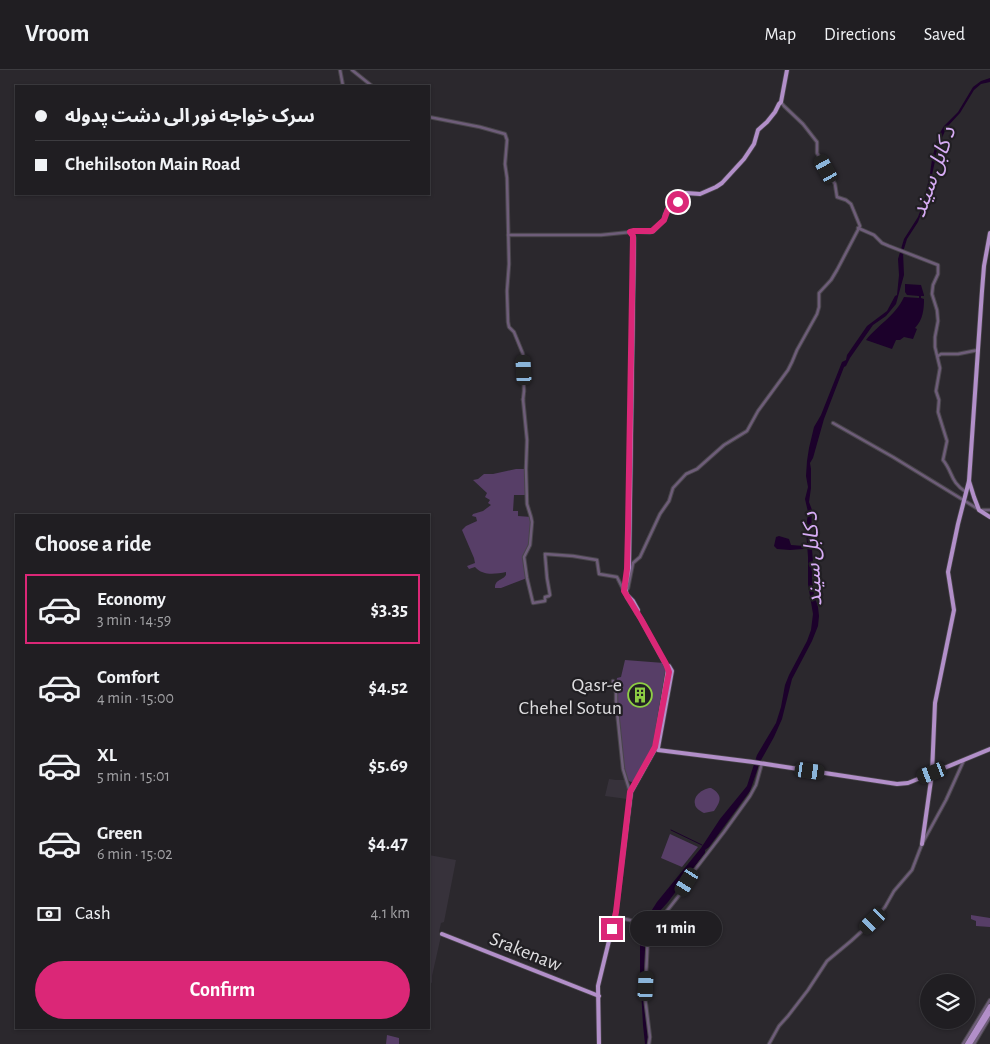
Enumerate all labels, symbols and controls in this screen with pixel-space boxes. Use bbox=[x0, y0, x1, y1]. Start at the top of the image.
text: Vroom bbox=[25, 22, 89, 46]
text: Map bbox=[765, 26, 796, 44]
text: Directions bbox=[824, 26, 896, 44]
text: Saved bbox=[924, 26, 965, 44]
text: سرک خواجه نور الی دشت پدوله bbox=[65, 107, 315, 126]
water label: د کابل سيند bbox=[907, 123, 961, 221]
car bbox=[812, 152, 839, 186]
text: Chehilsoton Main Road bbox=[65, 155, 240, 174]
route start bbox=[667, 191, 689, 213]
car bbox=[515, 355, 532, 385]
water label: د کابل سيند bbox=[799, 510, 826, 607]
text: Choose a ride bbox=[35, 533, 151, 555]
icon: car bbox=[37, 587, 82, 632]
text: Economy bbox=[97, 590, 166, 609]
text: $3.35 bbox=[371, 600, 408, 619]
text: 3 min · 14:59 bbox=[97, 612, 171, 628]
icon: car bbox=[37, 665, 82, 710]
text: Comfort bbox=[97, 668, 159, 687]
place label: Qasr-e Chehel Sotun bbox=[519, 675, 622, 718]
text: $4.52 bbox=[368, 678, 408, 697]
building icon: Qasr-e Chehel Sotun bbox=[627, 682, 653, 708]
text: 4 min · 15:00 bbox=[97, 690, 174, 706]
icon: car bbox=[37, 743, 82, 788]
text: XL bbox=[97, 746, 117, 765]
text: $5.69 bbox=[369, 756, 408, 775]
car bbox=[794, 761, 825, 781]
car bbox=[915, 761, 948, 785]
text: 5 min · 15:01 bbox=[97, 768, 170, 784]
icon: car bbox=[37, 821, 82, 866]
text: Green bbox=[97, 824, 143, 843]
text: $4.47 bbox=[368, 834, 408, 853]
text: 6 min · 15:02 bbox=[97, 846, 173, 862]
car bbox=[672, 865, 701, 899]
icon: cash bbox=[35, 900, 63, 928]
text: Cash bbox=[75, 904, 111, 923]
text: 4.1 km bbox=[370, 905, 410, 921]
car bbox=[857, 905, 888, 937]
callout: 11 min bbox=[630, 912, 722, 946]
route end bbox=[601, 918, 623, 940]
text: 11 min bbox=[656, 920, 696, 936]
street label: Srakenaw bbox=[487, 929, 565, 976]
button: Confirm bbox=[35, 961, 410, 1019]
car bbox=[637, 971, 654, 1001]
map controls bbox=[920, 974, 975, 1029]
button: layers bbox=[920, 974, 975, 1029]

